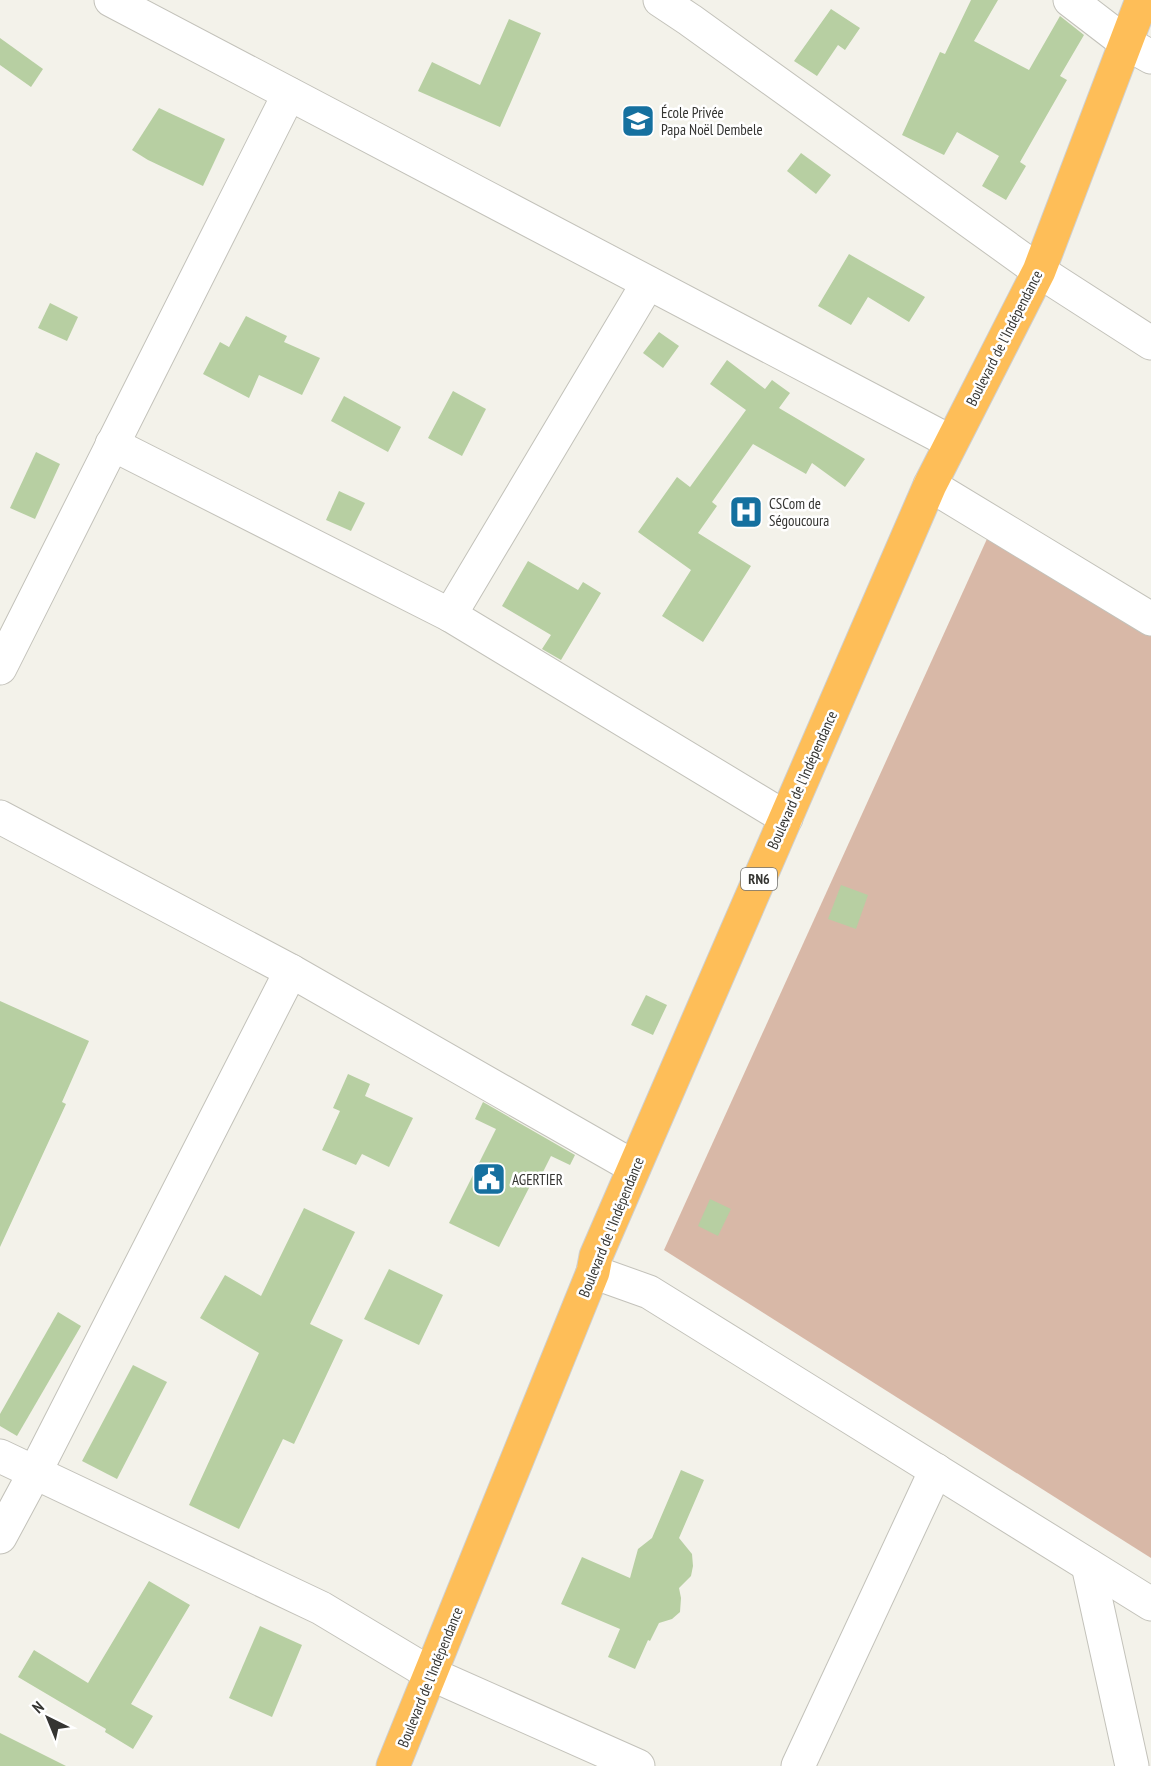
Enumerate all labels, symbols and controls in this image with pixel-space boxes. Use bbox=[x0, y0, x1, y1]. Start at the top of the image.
school or university icon: École Privée Papa Noël Dembele bbox=[620, 103, 656, 139]
place label: École Privée Papa Noël Dembele bbox=[661, 103, 763, 139]
street label: Boulevard de l'Indépendance bbox=[962, 267, 1046, 409]
hospital icon: CSCom de Ségoucoura bbox=[728, 494, 764, 530]
place label: CSCom de Ségoucoura bbox=[769, 494, 829, 530]
street label: Boulevard de l'Indépendance bbox=[763, 708, 841, 852]
road number: RN6 bbox=[741, 868, 777, 890]
street label: Boulevard de l'Indépendance bbox=[574, 1154, 648, 1300]
public building icon: AGERTIER bbox=[471, 1161, 507, 1197]
place label: AGERTIER bbox=[512, 1170, 563, 1189]
street label: Boulevard de l'Indépendance bbox=[393, 1604, 467, 1750]
north arrow bbox=[18, 1688, 78, 1748]
text: N bbox=[28, 1697, 48, 1717]

